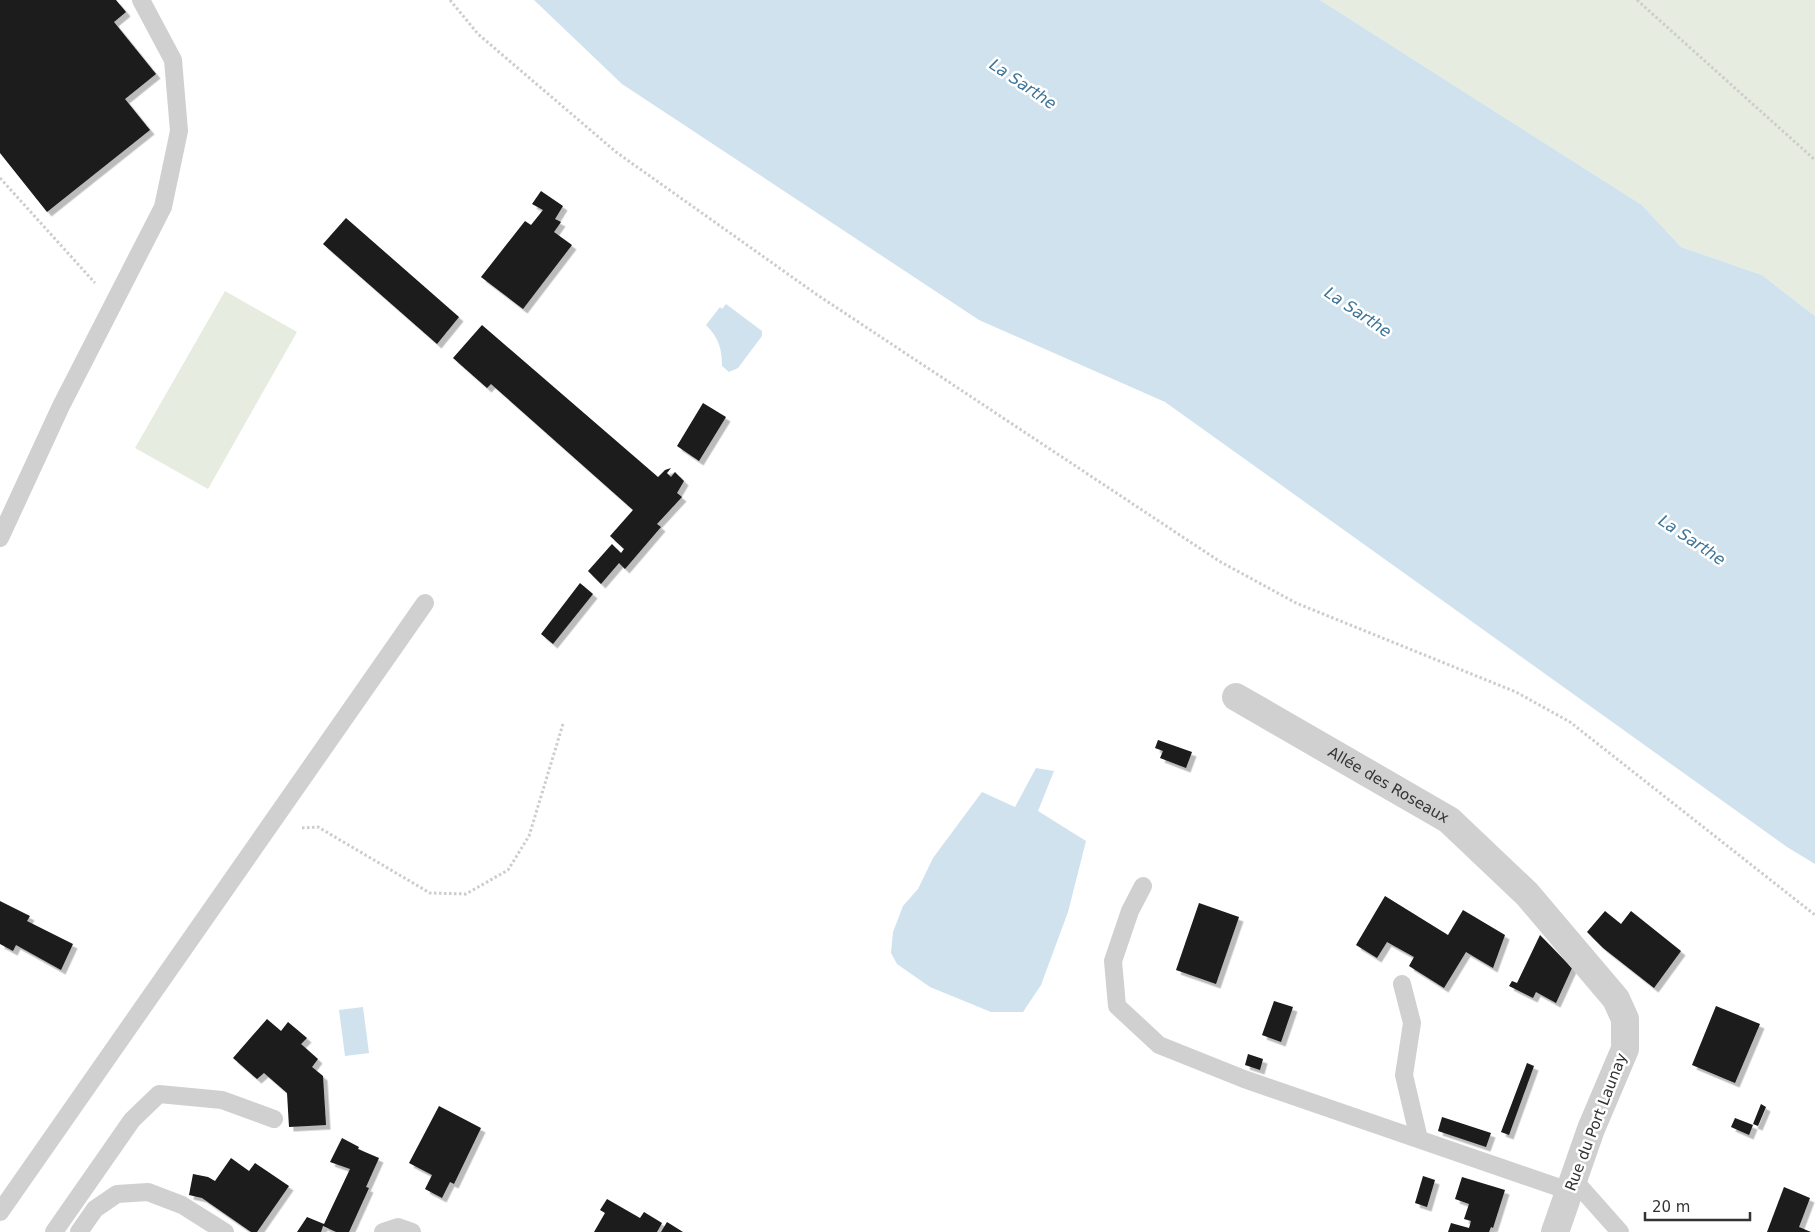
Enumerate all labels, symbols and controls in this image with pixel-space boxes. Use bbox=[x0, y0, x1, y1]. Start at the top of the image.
water label: La Sarthe bbox=[986, 55, 1060, 113]
water label: La Sarthe bbox=[1321, 283, 1395, 341]
water label: La Sarthe bbox=[1655, 511, 1729, 569]
street label: Allée des Roseaux bbox=[1325, 743, 1452, 827]
street label: Rue du Port Launay bbox=[1561, 1050, 1631, 1193]
scale bar bbox=[1645, 1190, 1750, 1222]
text: 20 m bbox=[1652, 1198, 1690, 1216]

